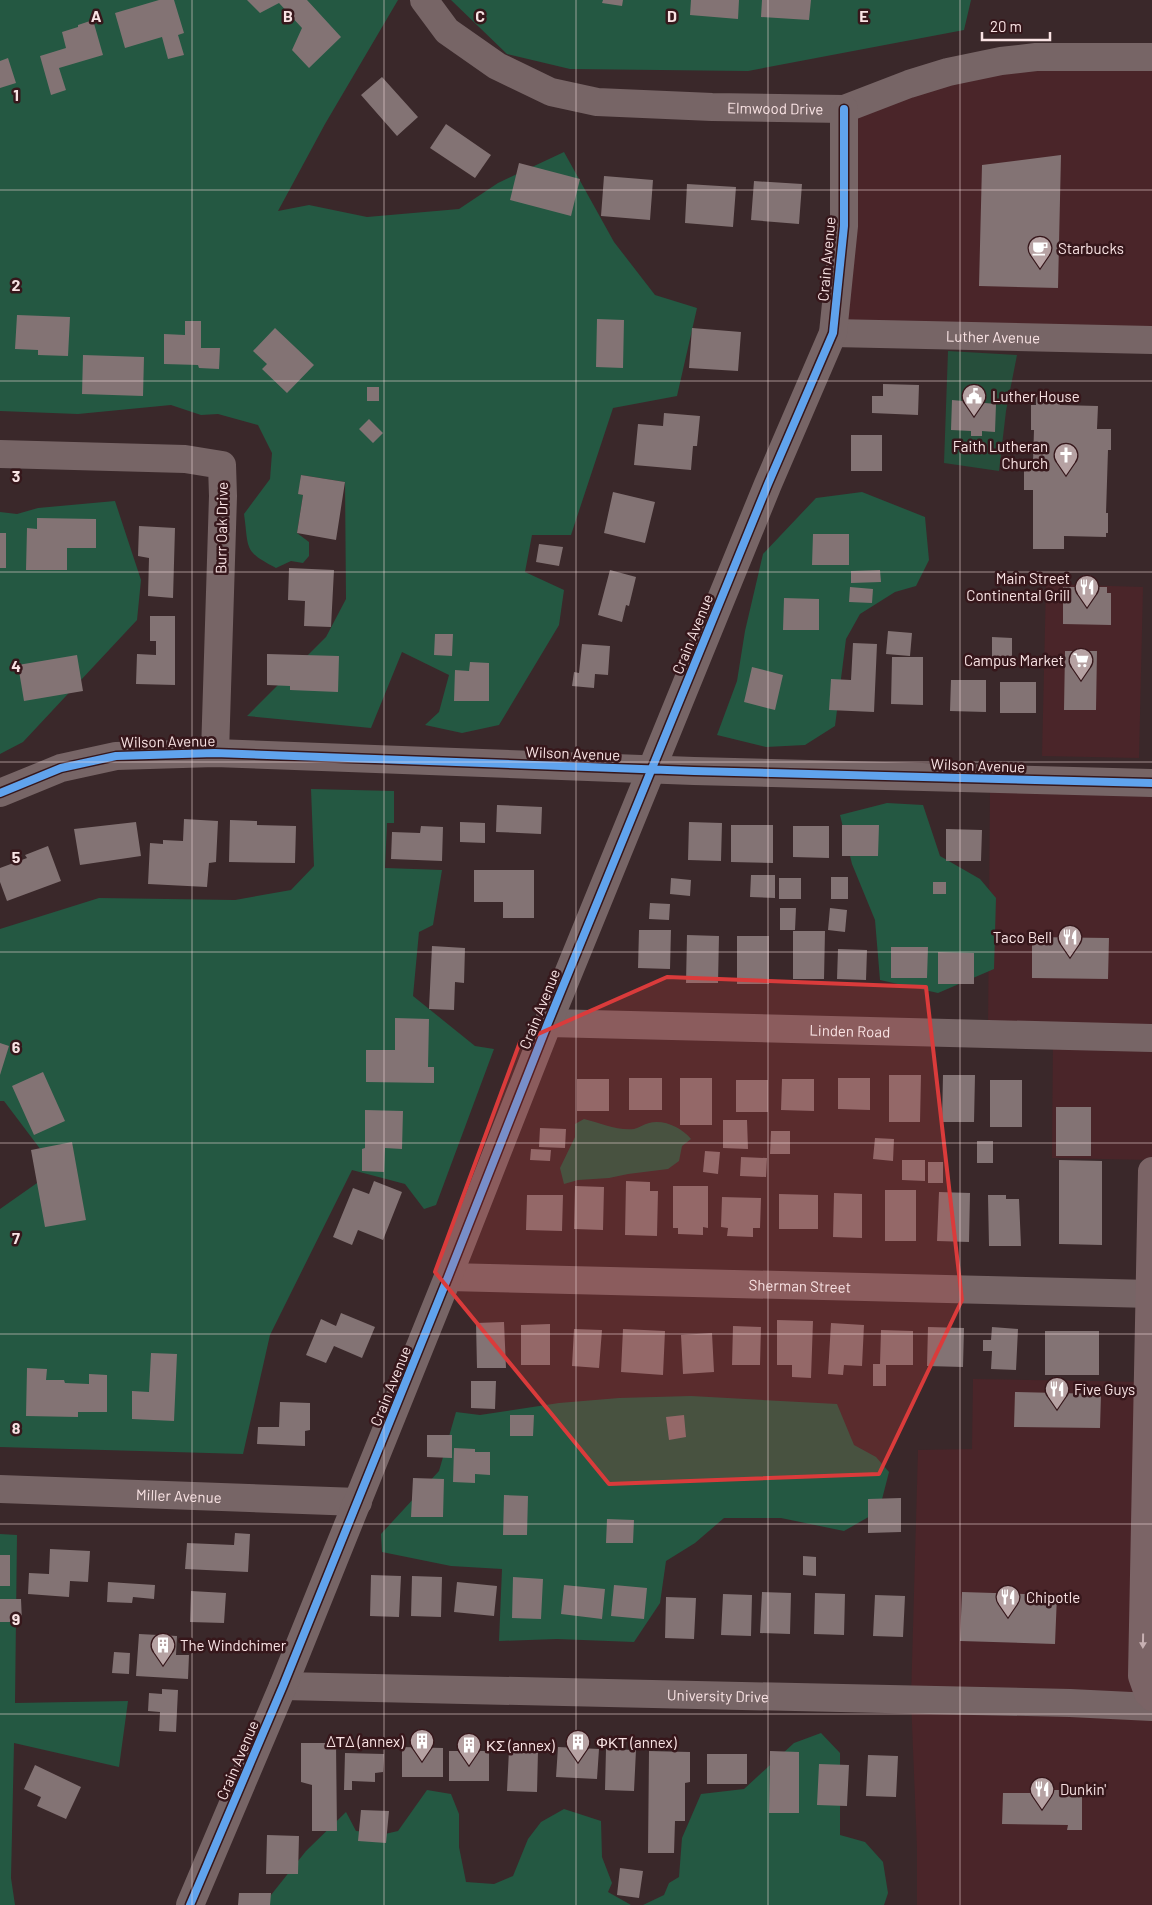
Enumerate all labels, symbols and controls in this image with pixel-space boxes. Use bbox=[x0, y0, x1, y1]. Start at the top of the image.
text: A bbox=[91, 6, 102, 25]
text: B bbox=[283, 6, 293, 25]
text: C bbox=[475, 6, 485, 25]
text: D bbox=[667, 6, 677, 25]
text: E bbox=[859, 6, 869, 25]
scale bar bbox=[982, 10, 1050, 42]
text: 20 m bbox=[990, 17, 1022, 35]
text: 1 bbox=[13, 85, 19, 104]
street label: Elmwood Drive bbox=[727, 98, 824, 118]
street label: Crain Avenue bbox=[813, 216, 839, 302]
cafe icon: Starbucks bbox=[1027, 235, 1053, 269]
place label: Starbucks bbox=[1058, 239, 1124, 257]
text: 2 bbox=[12, 275, 21, 294]
street label: Luther Avenue bbox=[946, 326, 1040, 347]
public building icon: Luther House bbox=[961, 383, 987, 417]
place label: Luther House bbox=[992, 387, 1080, 405]
place label: Faith Lutheran Church bbox=[953, 437, 1048, 472]
church icon: Faith Lutheran Church bbox=[1053, 442, 1079, 476]
text: 3 bbox=[12, 466, 20, 485]
street label: Burr Oak Drive bbox=[211, 482, 231, 574]
place label: Main Street Continental Grill bbox=[966, 569, 1070, 604]
restaurant icon: Main Street Continental Grill bbox=[1074, 574, 1100, 608]
street label: Crain Avenue bbox=[668, 591, 716, 677]
supermarket icon: Campus Market bbox=[1068, 647, 1094, 681]
place label: Campus Market bbox=[964, 651, 1064, 669]
text: 4 bbox=[11, 656, 21, 675]
street label: Wilson Avenue bbox=[121, 731, 215, 751]
street label: Wilson Avenue bbox=[525, 742, 621, 764]
street label: Wilson Avenue bbox=[930, 754, 1026, 776]
text: 5 bbox=[12, 847, 21, 866]
restaurant icon: Taco Bell bbox=[1057, 924, 1083, 958]
place label: Taco Bell bbox=[993, 928, 1052, 946]
street label: Crain Avenue bbox=[515, 966, 563, 1052]
street label: Linden Road bbox=[809, 1020, 891, 1040]
text: 6 bbox=[12, 1037, 21, 1056]
text: 7 bbox=[12, 1228, 20, 1247]
street label: Sherman Street bbox=[748, 1275, 851, 1296]
street label: Crain Avenue bbox=[366, 1343, 414, 1429]
restaurant icon: Five Guys bbox=[1044, 1376, 1070, 1410]
place label: Five Guys bbox=[1074, 1380, 1135, 1398]
text: 8 bbox=[12, 1418, 21, 1437]
street label: Miller Avenue bbox=[136, 1485, 222, 1506]
restaurant icon: Chipotle bbox=[995, 1584, 1021, 1618]
place label: Chipotle bbox=[1026, 1588, 1080, 1606]
text: 9 bbox=[12, 1609, 20, 1628]
building icon: The Windchimer bbox=[150, 1632, 176, 1666]
one-way arrow bbox=[1139, 1633, 1147, 1649]
place label: The Windchimer bbox=[180, 1636, 287, 1654]
street label: University Drive bbox=[667, 1685, 769, 1705]
street label: Crain Avenue bbox=[212, 1717, 262, 1803]
building icon: ΔΤΔ (annex) bbox=[409, 1728, 435, 1762]
building icon: ΦΚΤ (annex) bbox=[565, 1729, 591, 1763]
place label: ΔΤΔ (annex) bbox=[326, 1732, 404, 1750]
building icon: ΚΣ (annex) bbox=[456, 1732, 482, 1766]
place label: ΦΚΤ (annex) bbox=[596, 1733, 677, 1751]
place label: ΚΣ (annex) bbox=[486, 1736, 555, 1754]
restaurant icon: Dunkin' bbox=[1029, 1776, 1055, 1810]
place label: Dunkin' bbox=[1060, 1780, 1106, 1798]

